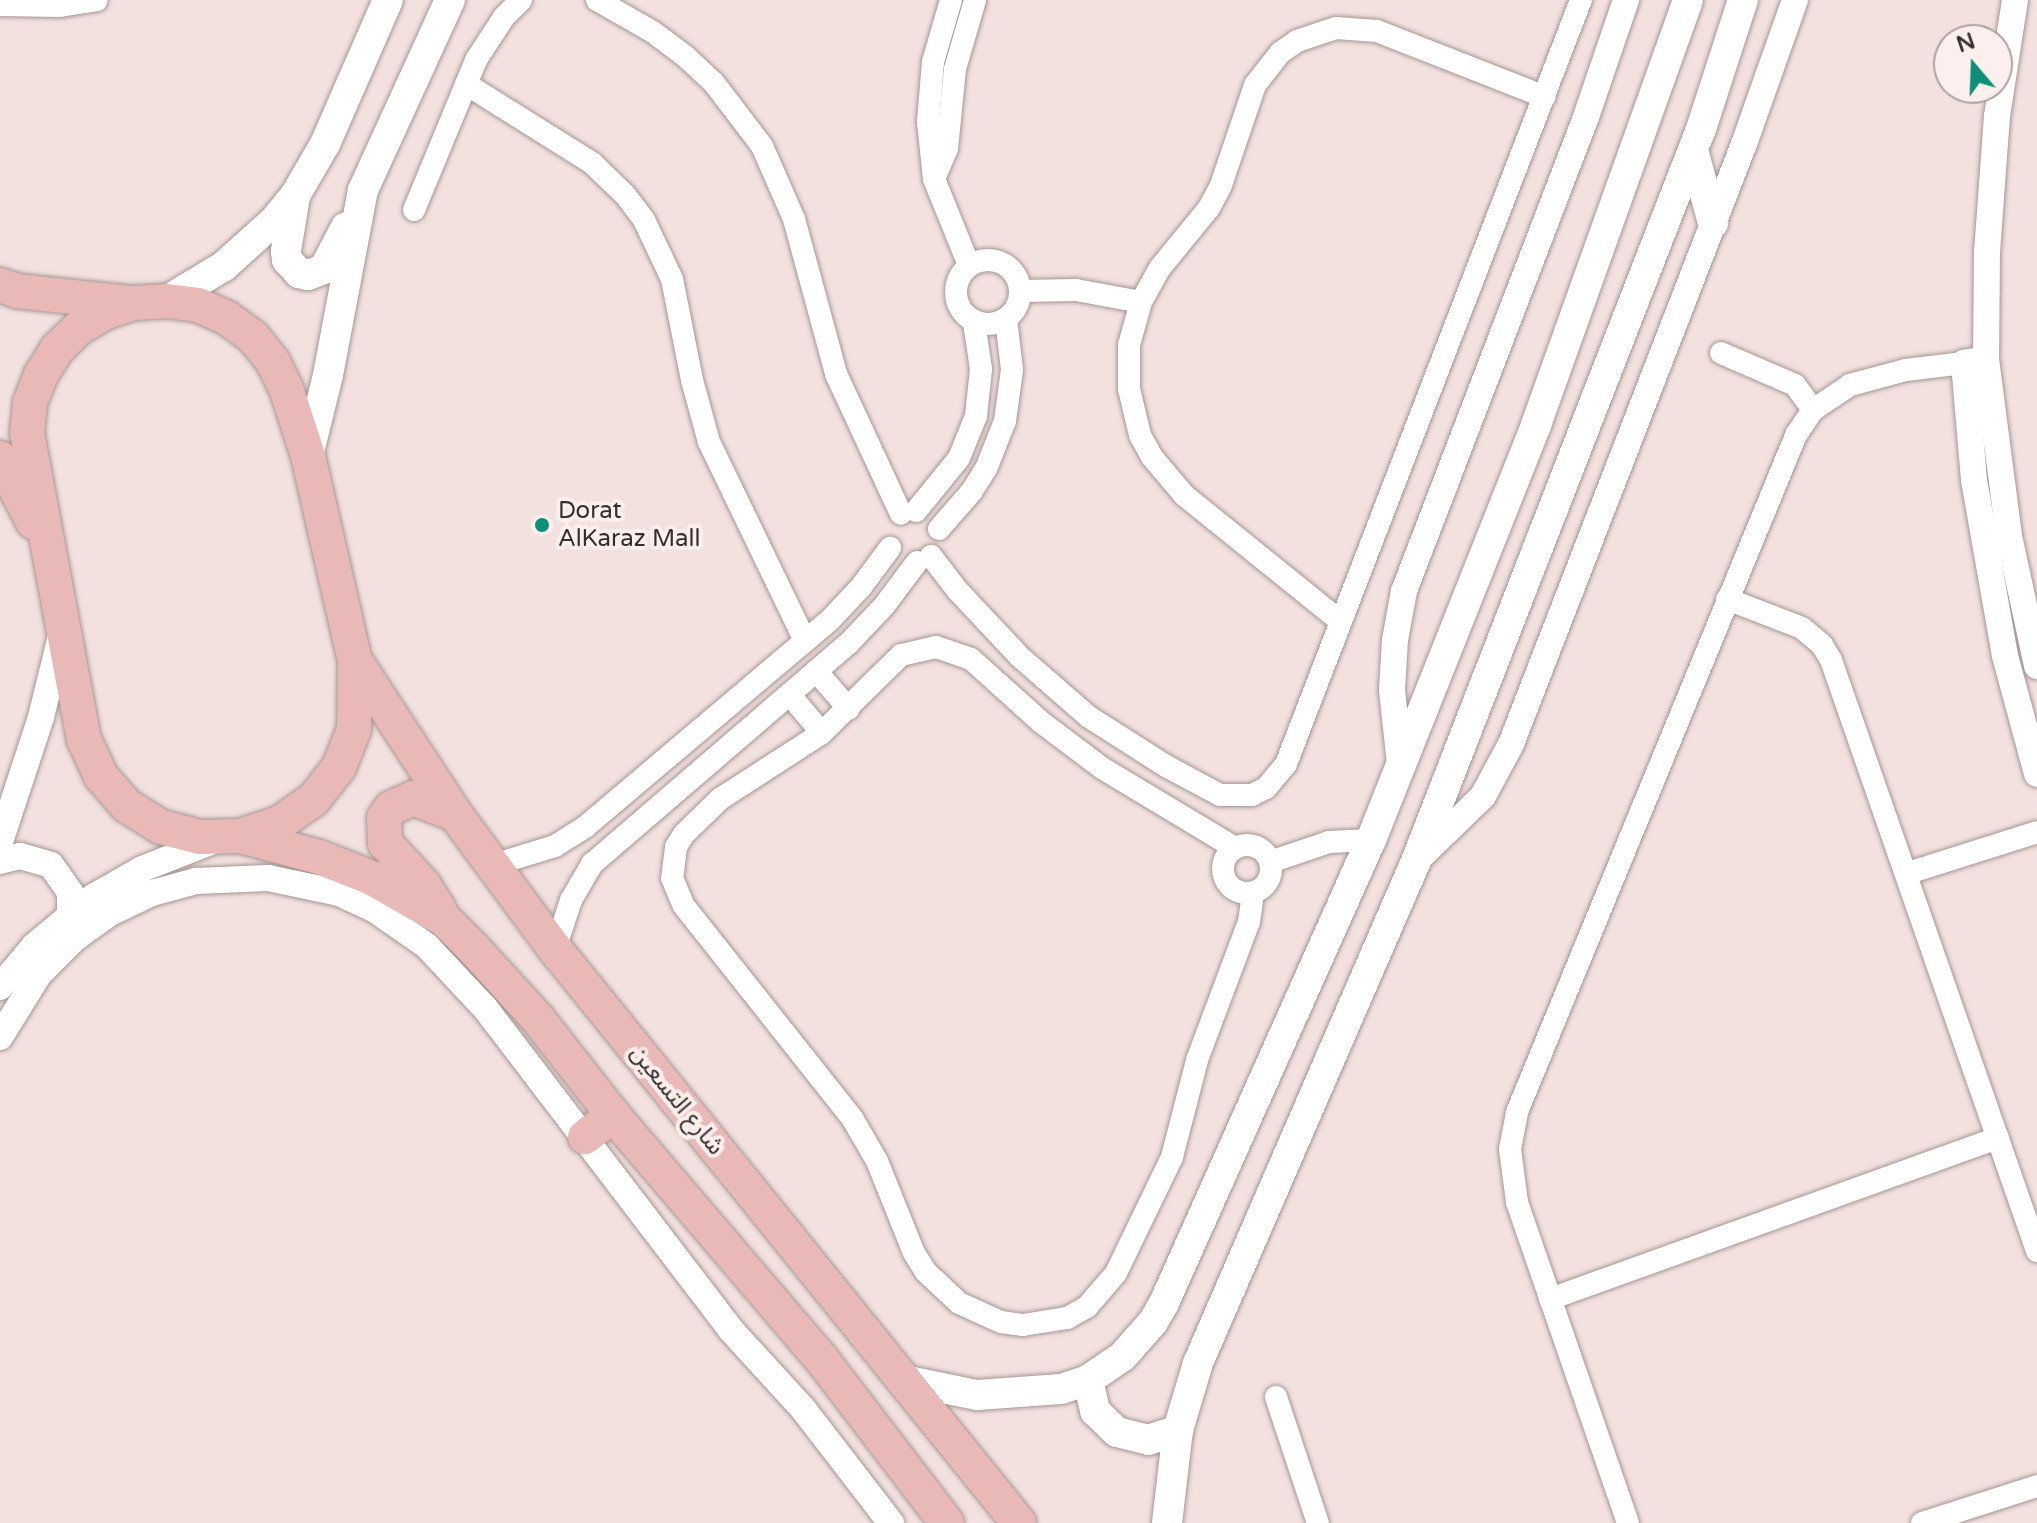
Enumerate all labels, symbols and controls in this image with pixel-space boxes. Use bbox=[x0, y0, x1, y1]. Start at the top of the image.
north arrow bbox=[1933, 24, 2013, 104]
text: N bbox=[1953, 28, 1978, 58]
place label: Dorat AlKaraz Mall bbox=[558, 497, 701, 553]
marker: Dorat AlKaraz Mall bbox=[533, 516, 551, 534]
street label: شارع التسعين bbox=[624, 1039, 730, 1161]

